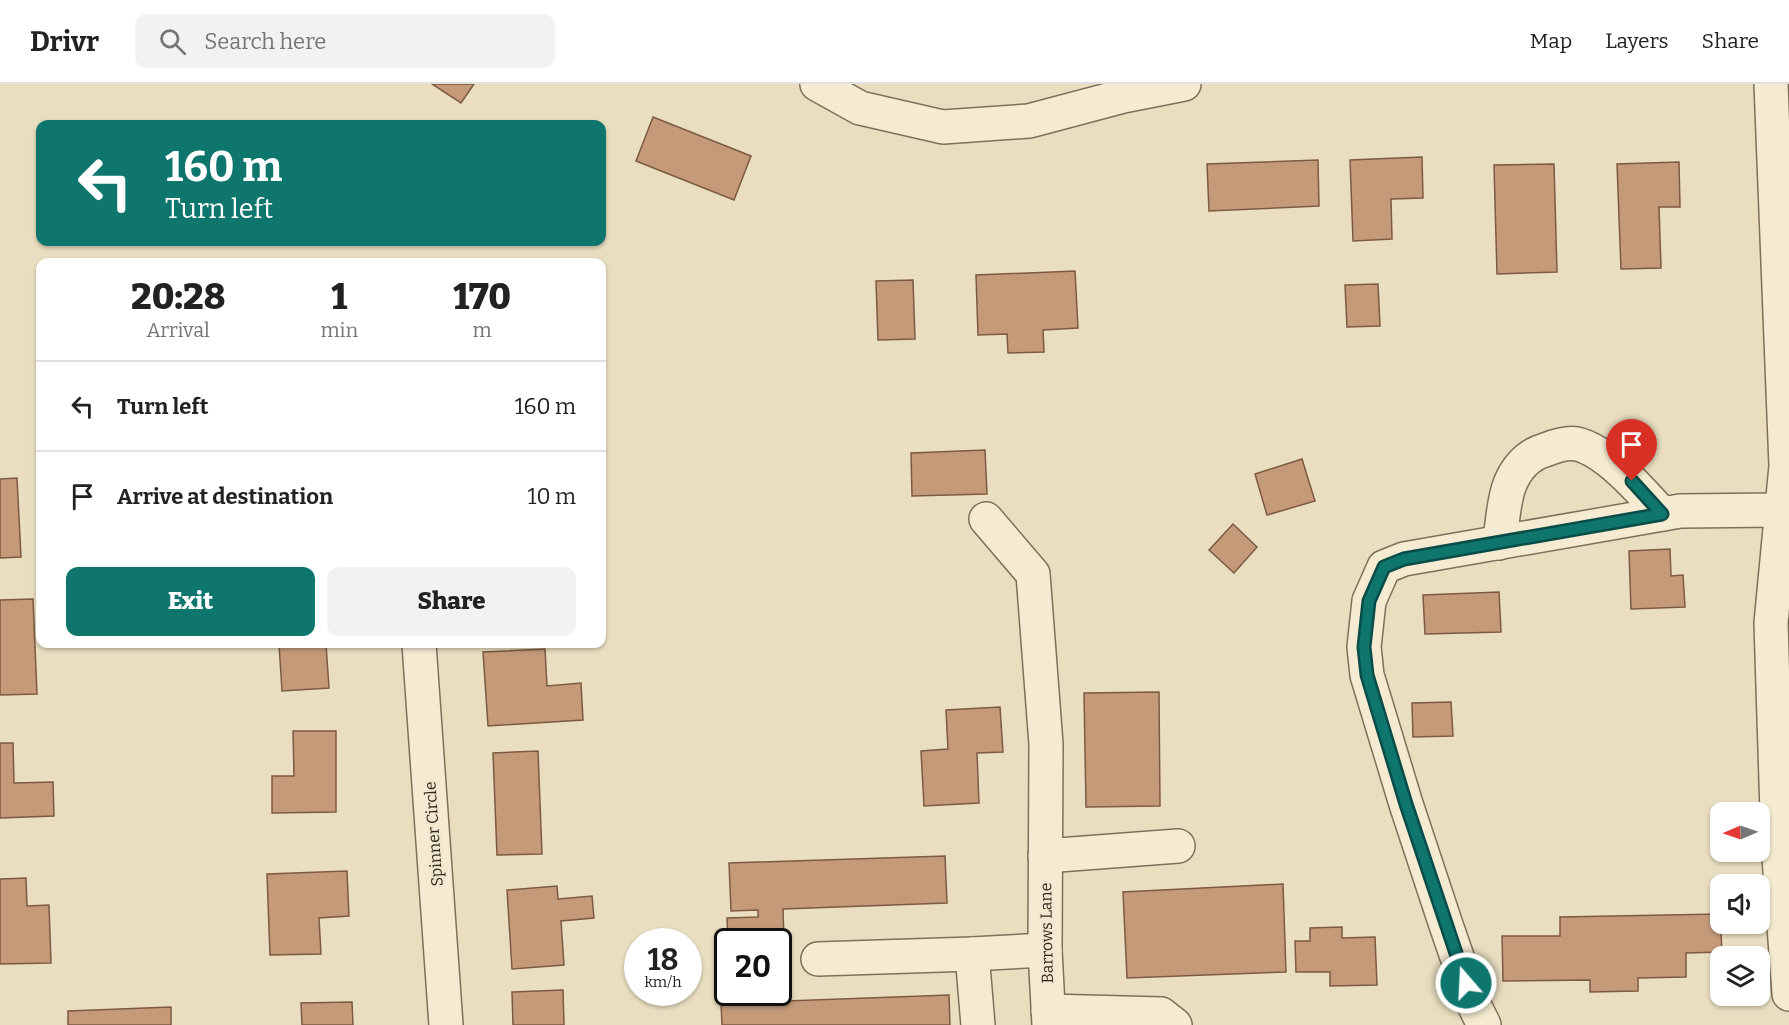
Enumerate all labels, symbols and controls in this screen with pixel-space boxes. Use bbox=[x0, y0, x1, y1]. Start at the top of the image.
search box bbox=[135, 14, 555, 68]
text: Drivr bbox=[30, 25, 99, 58]
icon: search bbox=[156, 25, 189, 58]
text: Search here bbox=[204, 28, 326, 55]
text: Map bbox=[1530, 28, 1572, 54]
text: Layers bbox=[1605, 28, 1669, 54]
text: Share bbox=[1702, 28, 1759, 54]
text: 160 m bbox=[165, 142, 282, 192]
icon: left bbox=[66, 144, 144, 222]
text: Turn left bbox=[165, 193, 273, 225]
text: 20:28 bbox=[131, 275, 225, 319]
text: 1 bbox=[331, 275, 347, 319]
text: 170 bbox=[453, 275, 511, 319]
text: Arrival bbox=[147, 318, 210, 342]
text: min bbox=[320, 318, 358, 342]
text: m bbox=[473, 318, 492, 342]
icon: left bbox=[66, 390, 99, 423]
text: Turn left bbox=[117, 393, 209, 420]
text: 160 m bbox=[515, 393, 576, 420]
pin bbox=[1606, 419, 1657, 481]
icon: arrive bbox=[1615, 428, 1648, 461]
icon: arrive bbox=[66, 480, 99, 513]
text: Arrive at destination bbox=[117, 483, 333, 510]
text: 10 m bbox=[528, 483, 576, 510]
button: Exit bbox=[66, 567, 315, 636]
button: Share bbox=[327, 567, 576, 636]
street label: Spinner Circle bbox=[420, 781, 447, 887]
north arrow bbox=[1710, 802, 1770, 862]
map controls bbox=[1710, 802, 1770, 1006]
button: sound bbox=[1710, 874, 1770, 934]
street label: Barrows Lane bbox=[1036, 882, 1057, 984]
speed limit sign: 20 bbox=[714, 928, 792, 1006]
text: 18 bbox=[647, 942, 679, 978]
button: layers bbox=[1710, 946, 1770, 1006]
position arrow bbox=[1434, 951, 1498, 1015]
text: km/h bbox=[644, 973, 682, 991]

